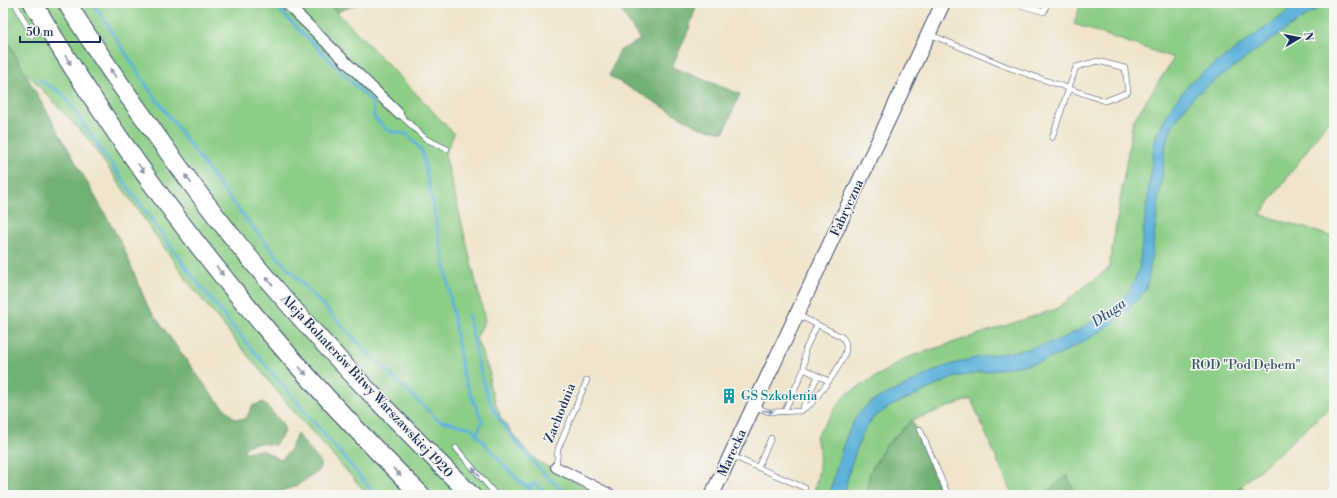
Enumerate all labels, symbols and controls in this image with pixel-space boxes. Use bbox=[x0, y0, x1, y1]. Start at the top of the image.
scale bar bbox=[20, 18, 100, 44]
north arrow bbox=[1279, 18, 1319, 58]
text: 50 m bbox=[26, 25, 54, 40]
text: N bbox=[1300, 31, 1316, 42]
one-way arrow bbox=[65, 54, 72, 66]
one-way arrow bbox=[109, 68, 117, 79]
one-way arrow bbox=[137, 162, 145, 173]
one-way arrow bbox=[184, 174, 193, 185]
street label: Fabryczna bbox=[827, 177, 867, 239]
one-way arrow bbox=[216, 266, 224, 277]
one-way arrow bbox=[264, 276, 273, 287]
street label: Aleja Bohaterów Bitwy Warszawskiej 1920 bbox=[277, 290, 457, 481]
water label: Długa bbox=[1088, 294, 1130, 332]
park label: ROD "Pod Dębem" bbox=[1191, 357, 1301, 373]
one-way arrow bbox=[299, 366, 308, 376]
street label: Zachodnia bbox=[541, 381, 579, 445]
building icon: GS Szkolenia bbox=[720, 387, 738, 405]
place label: GS Szkolenia bbox=[741, 388, 818, 404]
one-way arrow bbox=[762, 408, 775, 414]
street label: Marecka bbox=[714, 426, 750, 479]
one-way arrow bbox=[472, 466, 481, 477]
one-way arrow bbox=[392, 467, 402, 477]

